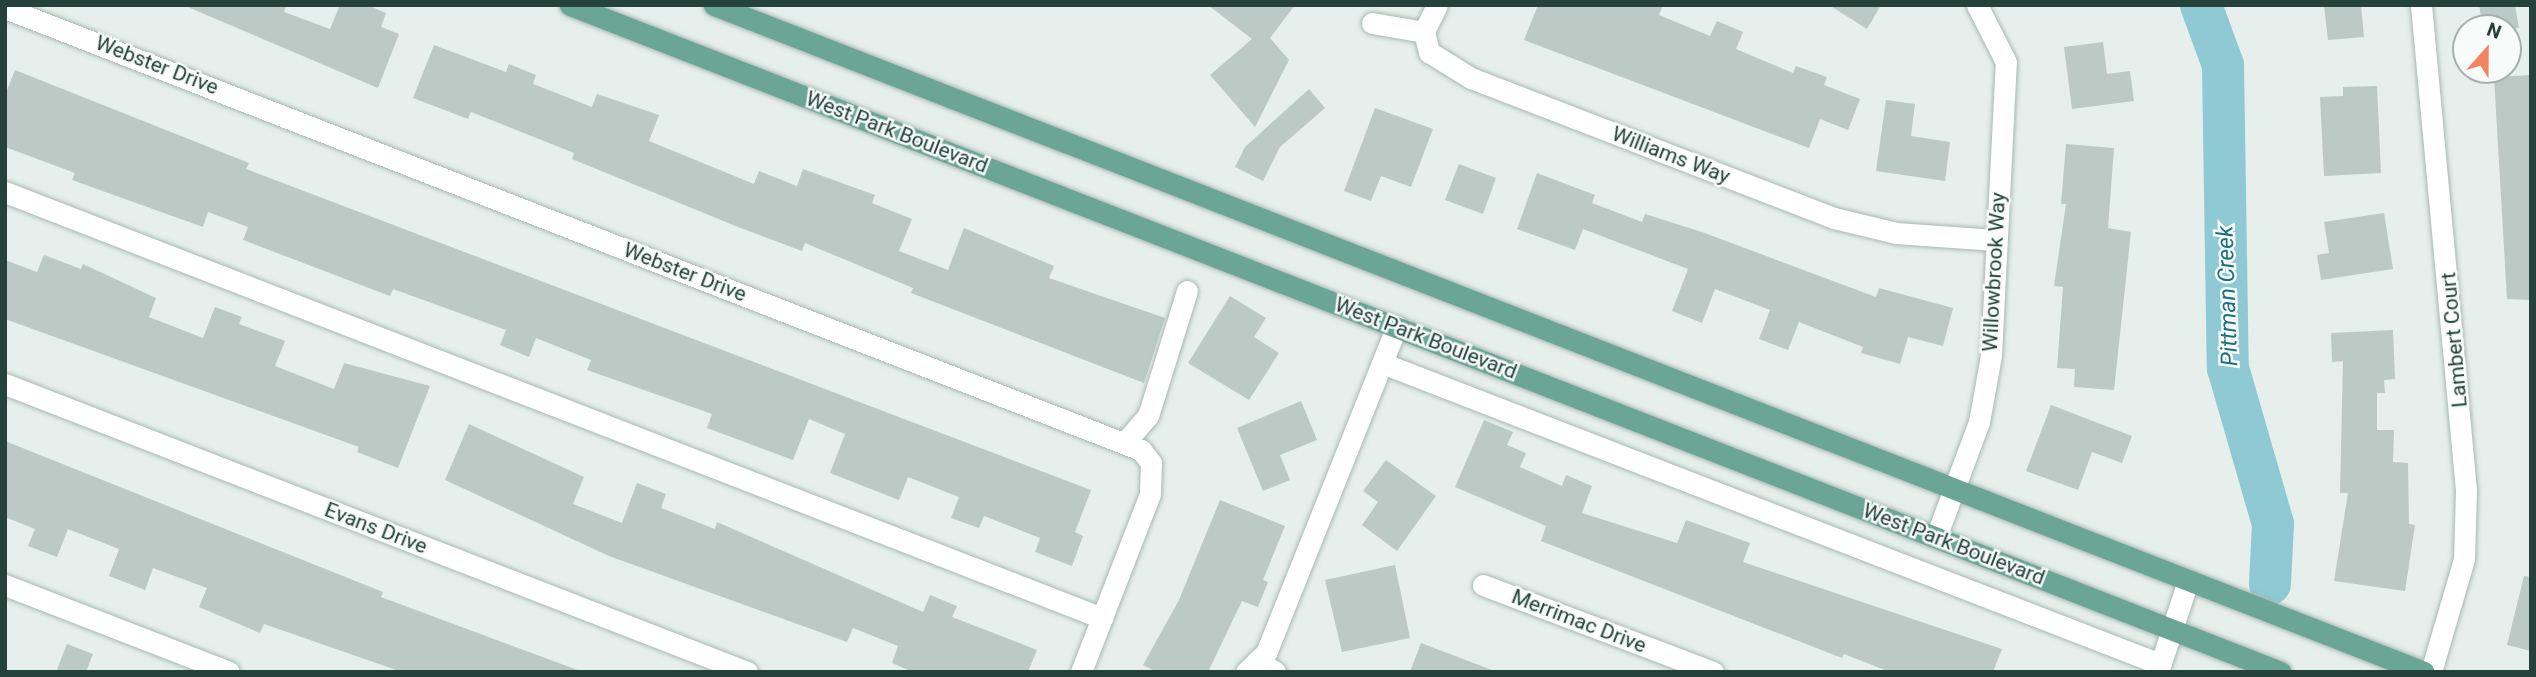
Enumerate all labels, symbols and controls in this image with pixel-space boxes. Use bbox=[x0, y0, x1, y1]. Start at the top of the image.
north arrow bbox=[2452, 14, 2522, 84]
text: N bbox=[2484, 18, 2504, 44]
street label: Webster Drive bbox=[92, 30, 222, 100]
street label: West Park Boulevard bbox=[802, 86, 992, 178]
street label: Williams Way bbox=[1608, 121, 1734, 189]
street label: Willowbrook Way bbox=[1977, 192, 2011, 352]
water label: Pittman Creek bbox=[2212, 225, 2244, 367]
street label: Webster Drive bbox=[620, 237, 750, 307]
street label: Lambert Court bbox=[2436, 271, 2472, 409]
street label: West Park Boulevard bbox=[1331, 292, 1521, 384]
street label: Evans Drive bbox=[321, 497, 431, 559]
street label: West Park Boulevard bbox=[1859, 498, 2049, 590]
street label: Merrimac Drive bbox=[1508, 584, 1650, 658]

